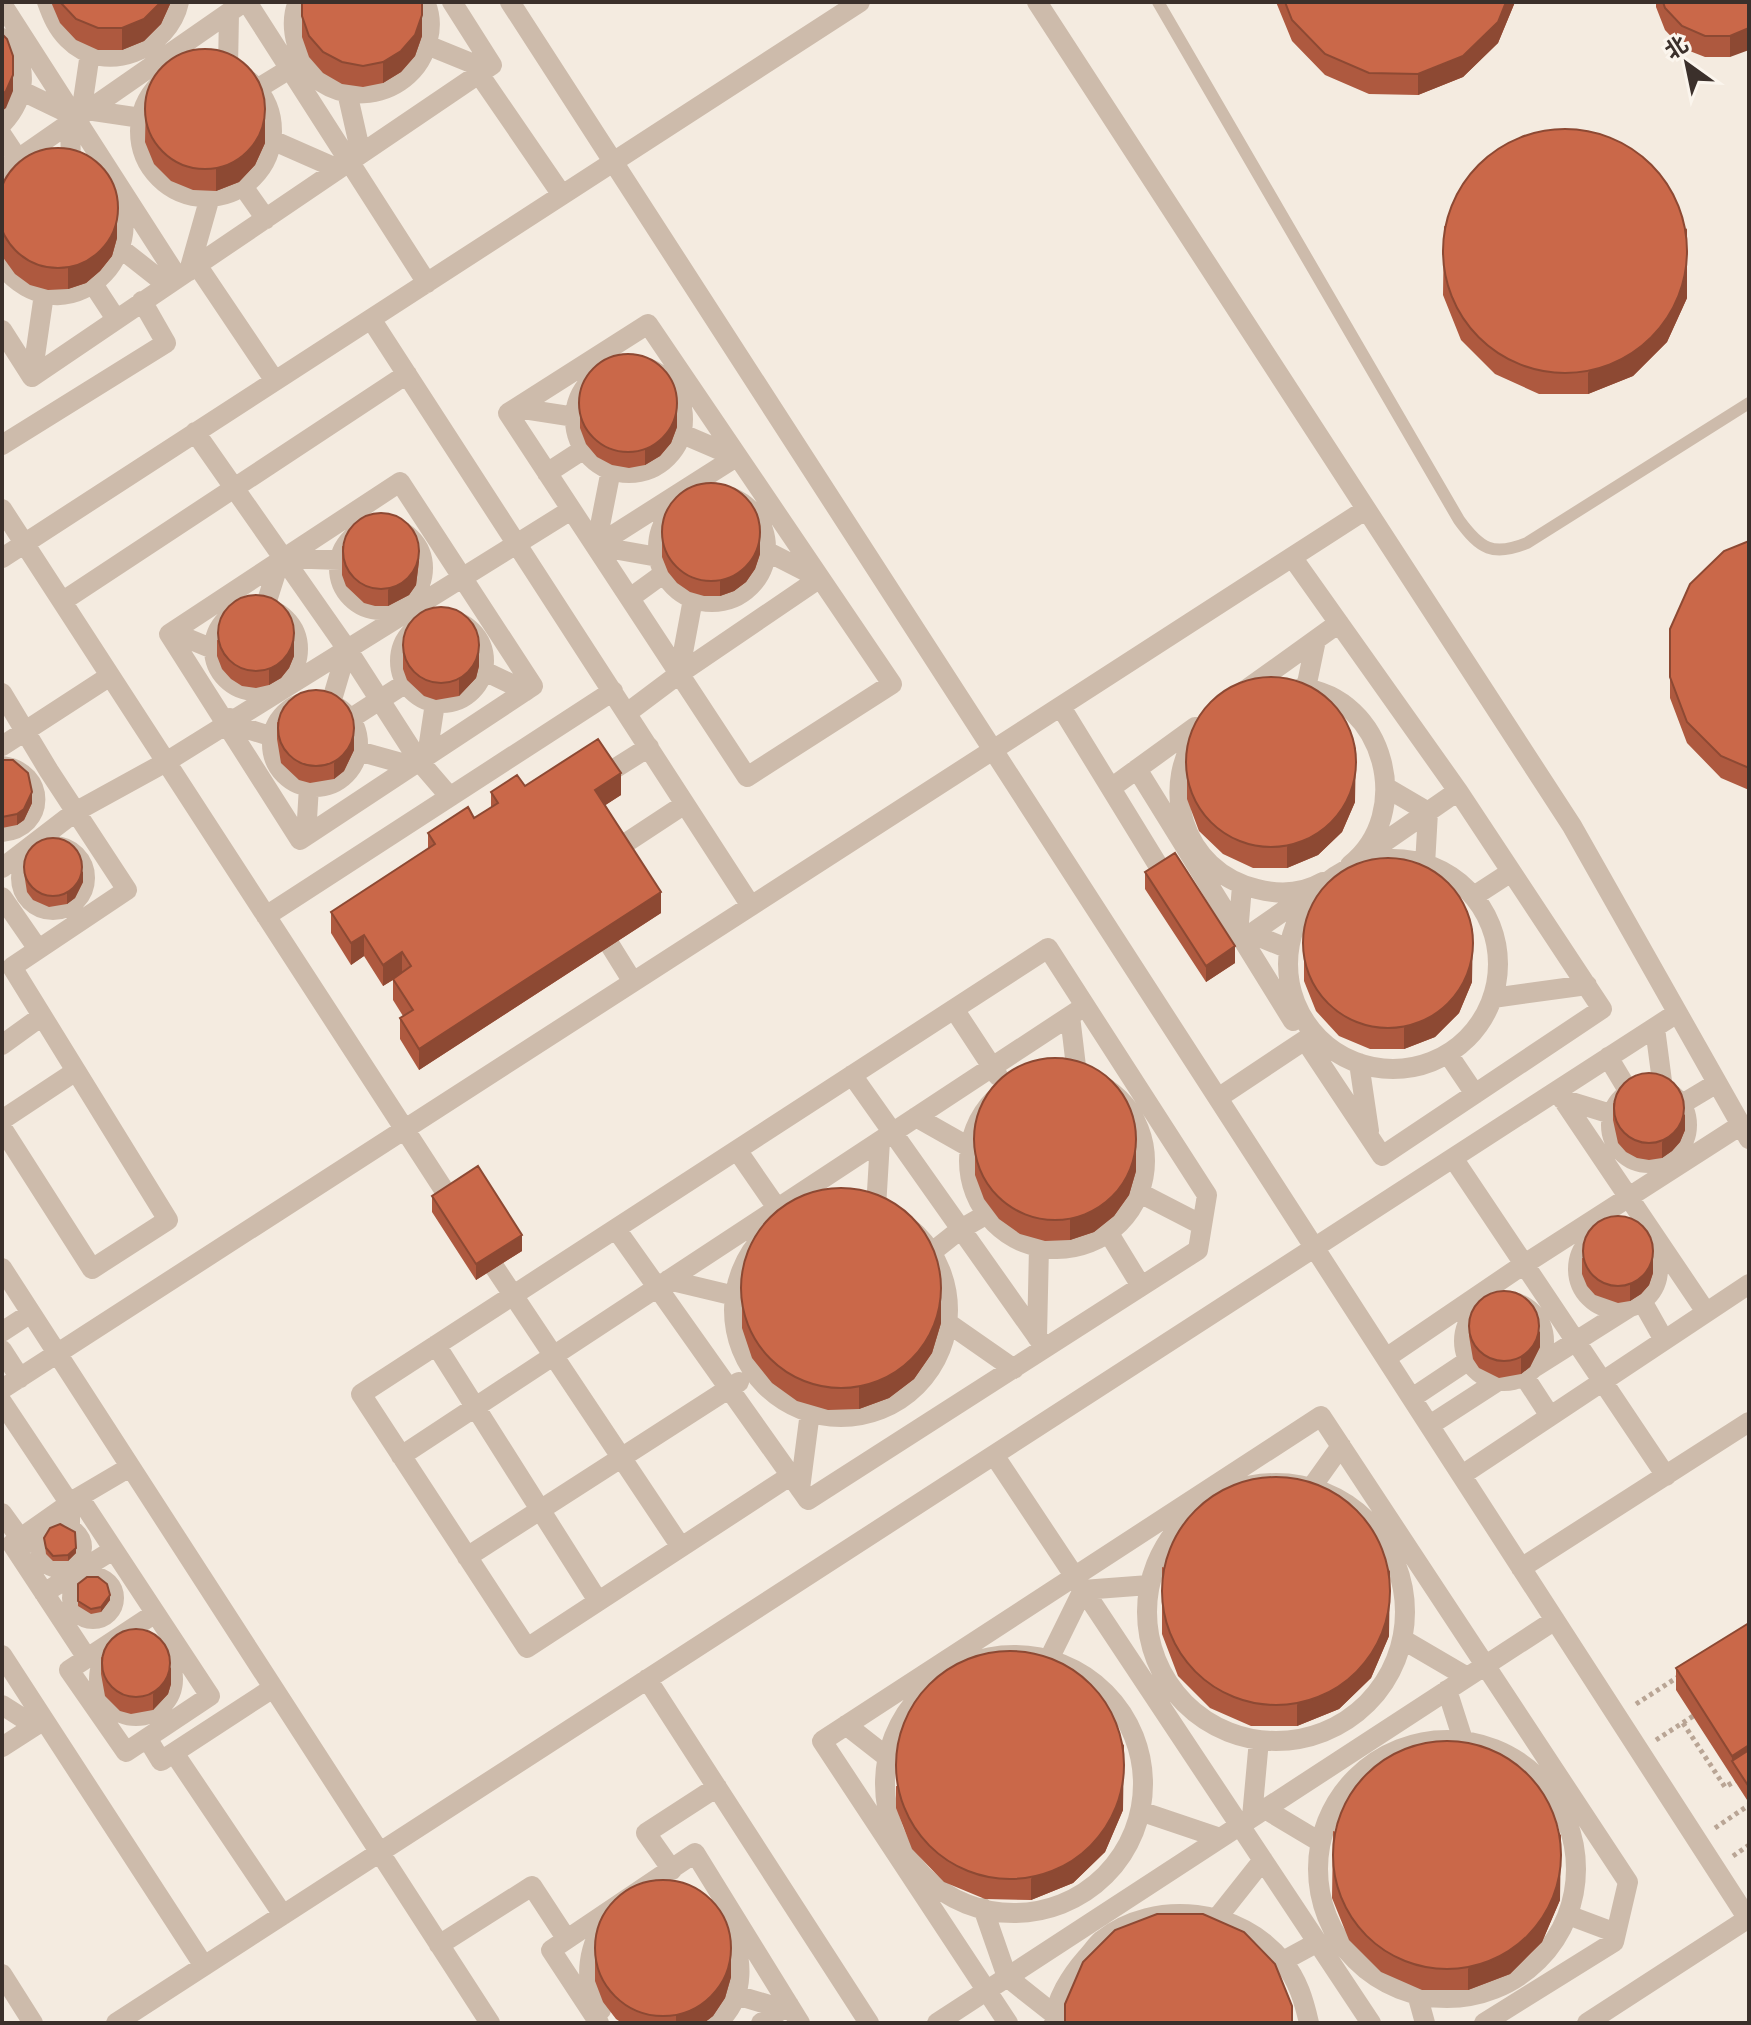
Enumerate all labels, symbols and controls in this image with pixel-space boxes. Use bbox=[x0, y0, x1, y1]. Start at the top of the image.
north arrow bbox=[1647, 24, 1727, 104]
text: 北 bbox=[1660, 30, 1693, 65]

